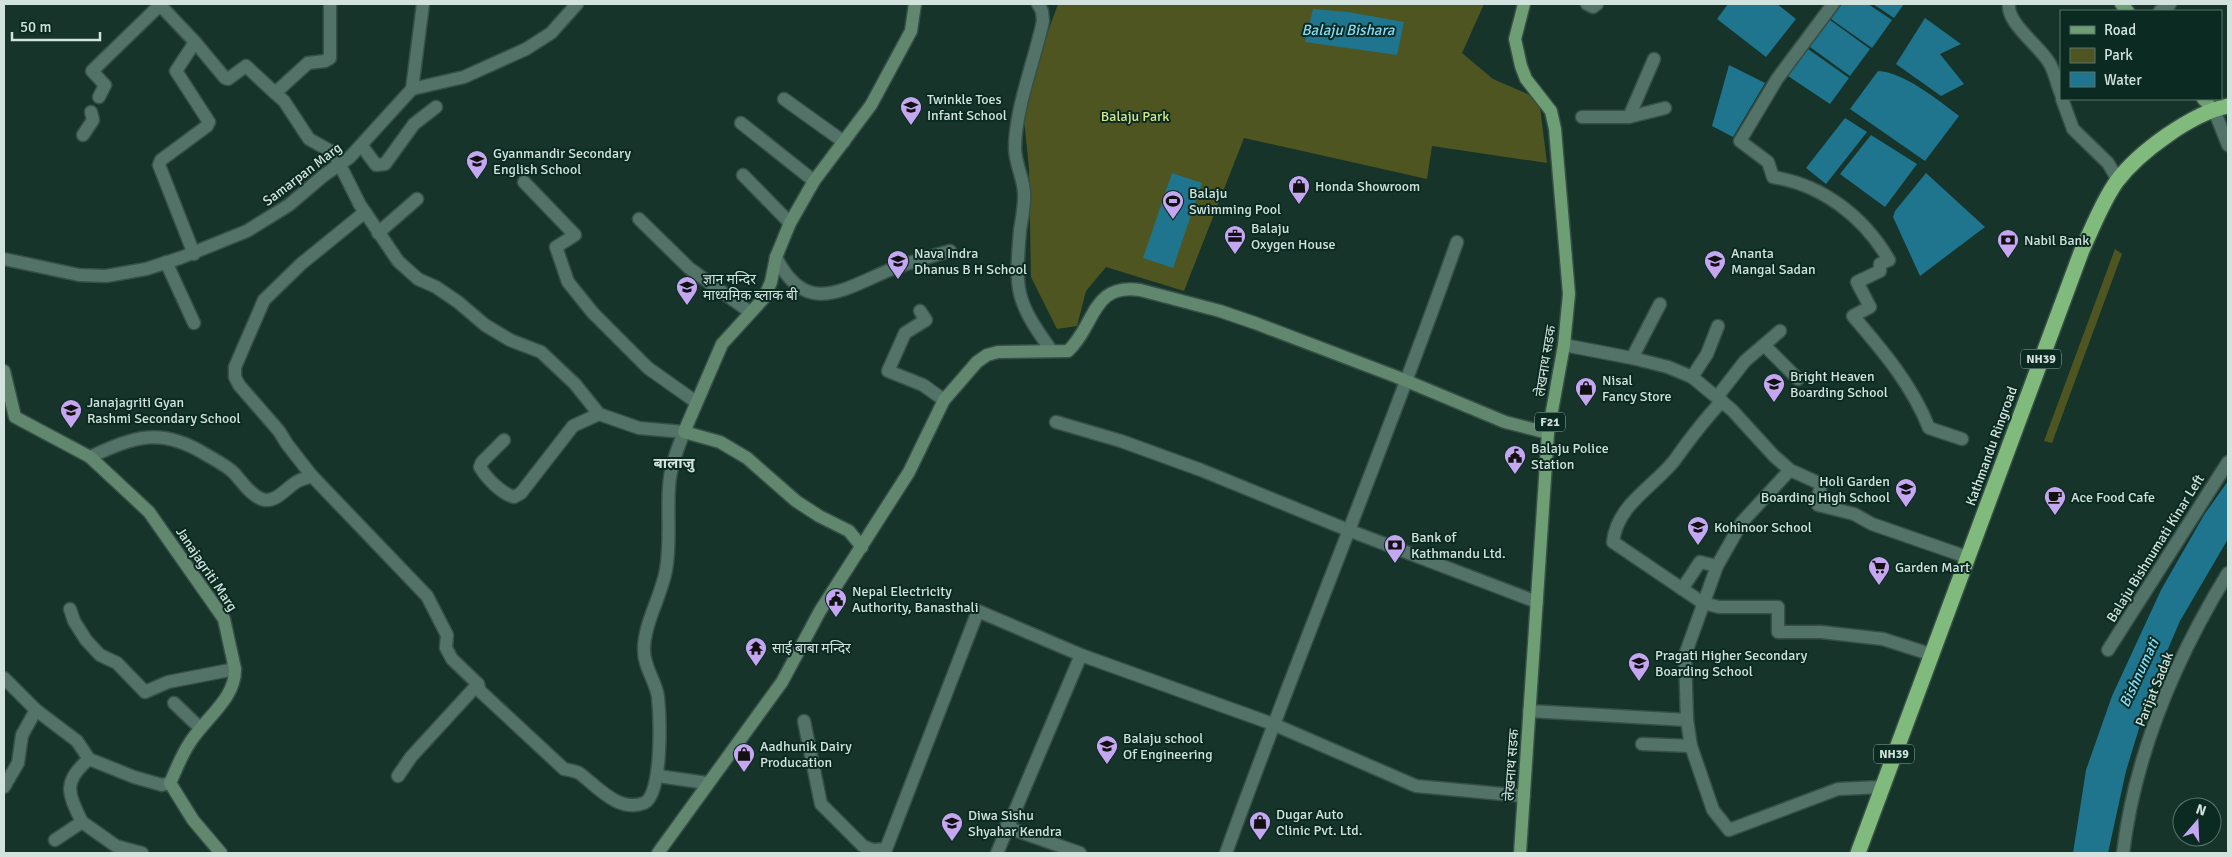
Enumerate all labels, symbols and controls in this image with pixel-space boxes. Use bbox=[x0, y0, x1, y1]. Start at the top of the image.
scale bar bbox=[12, 10, 100, 42]
legend bbox=[2060, 10, 2222, 100]
text: 50 m bbox=[20, 18, 51, 36]
water label: Balaju Bishara bbox=[1302, 21, 1395, 39]
text: Road bbox=[2104, 21, 2136, 39]
text: Park bbox=[2104, 46, 2133, 64]
text: Water bbox=[2104, 71, 2142, 89]
place label: Twinkle Toes Infant School bbox=[927, 91, 1007, 124]
school or university icon: Twinkle Toes Infant School bbox=[899, 95, 923, 126]
park label: Balaju Park bbox=[1101, 108, 1169, 125]
street label: Samarpan Marg bbox=[260, 139, 345, 210]
place label: Gyanmandir Secondary English School bbox=[493, 145, 632, 178]
school or university icon: Gyanmandir Secondary English School bbox=[465, 149, 489, 180]
shop icon: Honda Showroom bbox=[1287, 174, 1311, 205]
place label: Honda Showroom bbox=[1315, 178, 1420, 195]
place label: Balaju Swimming Pool bbox=[1189, 185, 1281, 218]
sports icon: Balaju Swimming Pool bbox=[1161, 189, 1185, 220]
place label: Balaju Oxygen House bbox=[1251, 220, 1336, 253]
office icon: Balaju Oxygen House bbox=[1223, 224, 1247, 255]
bank icon: Nabil Bank bbox=[1996, 228, 2020, 259]
place label: Nabil Bank bbox=[2024, 232, 2089, 249]
place label: Nava Indra Dhanus B H School bbox=[914, 245, 1027, 278]
place label: Ananta Mangal Sadan bbox=[1731, 245, 1816, 278]
school or university icon: Nava Indra Dhanus B H School bbox=[886, 249, 910, 280]
school or university icon: Ananta Mangal Sadan bbox=[1703, 249, 1727, 280]
place label: ज्ञान मन्दिर माध्यमिक ब्लाक बी bbox=[703, 271, 798, 304]
school or university icon: ज्ञान मन्दिर माध्यमिक ब्लाक बी bbox=[675, 275, 699, 306]
street label: लेखनाथ सडक bbox=[1530, 324, 1560, 398]
road number: NH39 bbox=[2021, 349, 2061, 368]
place label: Bright Heaven Boarding School bbox=[1790, 368, 1888, 401]
place label: Nisal Fancy Store bbox=[1602, 372, 1672, 405]
school or university icon: Bright Heaven Boarding School bbox=[1762, 372, 1786, 403]
shop icon: Nisal Fancy Store bbox=[1574, 376, 1598, 407]
street label: Kathmandu Ringroad bbox=[1962, 384, 2021, 508]
place label: Janajagriti Gyan Rashmi Secondary School bbox=[87, 394, 241, 427]
school or university icon: Janajagriti Gyan Rashmi Secondary School bbox=[59, 398, 83, 429]
road number: F21 bbox=[1535, 412, 1565, 432]
place label: Balaju Police Station bbox=[1531, 440, 1609, 473]
public building icon: Balaju Police Station bbox=[1503, 444, 1527, 475]
district label: बालाजु bbox=[654, 454, 696, 473]
street label: Balaju Bishnumati Kinar Left bbox=[2103, 471, 2208, 625]
place label: Holi Garden Boarding High School bbox=[1761, 473, 1890, 506]
school or university icon: Holi Garden Boarding High School bbox=[1894, 477, 1918, 508]
cafe icon: Ace Food Cafe bbox=[2043, 485, 2067, 516]
place label: Ace Food Cafe bbox=[2071, 489, 2155, 506]
school or university icon: Kohinoor School bbox=[1686, 515, 1710, 546]
place label: Kohinoor School bbox=[1714, 519, 1812, 536]
street label: Janajagriti Marg bbox=[172, 524, 241, 615]
place label: Bank of Kathmandu Ltd. bbox=[1411, 529, 1506, 562]
bank icon: Bank of Kathmandu Ltd. bbox=[1383, 533, 1407, 564]
supermarket icon: Garden Mart bbox=[1867, 555, 1891, 586]
place label: Garden Mart bbox=[1895, 559, 1970, 576]
place label: Nepal Electricity Authority, Banasthali bbox=[852, 583, 978, 616]
public building icon: Nepal Electricity Authority, Banasthali bbox=[824, 587, 848, 618]
water label: Bishnumati bbox=[2115, 634, 2163, 710]
temple icon: साई बाबा मन्दिर bbox=[744, 636, 768, 667]
place label: साई बाबा मन्दिर bbox=[772, 640, 851, 657]
place label: Pragati Higher Secondary Boarding School bbox=[1655, 647, 1808, 680]
street label: Parijat Sadak bbox=[2132, 649, 2177, 729]
school or university icon: Pragati Higher Secondary Boarding School bbox=[1627, 651, 1651, 682]
street label: लेखनाथ सडक bbox=[1500, 728, 1523, 802]
place label: Balaju school Of Engineering bbox=[1123, 730, 1213, 763]
school or university icon: Balaju school Of Engineering bbox=[1095, 734, 1119, 765]
place label: Aadhunik Dairy Producation bbox=[760, 738, 852, 771]
shop icon: Aadhunik Dairy Producation bbox=[732, 742, 756, 773]
road number: NH39 bbox=[1874, 744, 1914, 764]
north arrow bbox=[2172, 797, 2222, 847]
text: N bbox=[2194, 801, 2208, 820]
place label: Dugar Auto Clinic Pvt. Ltd. bbox=[1276, 806, 1362, 839]
place label: Diwa Sishu Shyahar Kendra bbox=[968, 807, 1062, 840]
shop icon: Dugar Auto Clinic Pvt. Ltd. bbox=[1248, 810, 1272, 841]
school or university icon: Diwa Sishu Shyahar Kendra bbox=[940, 811, 964, 842]

